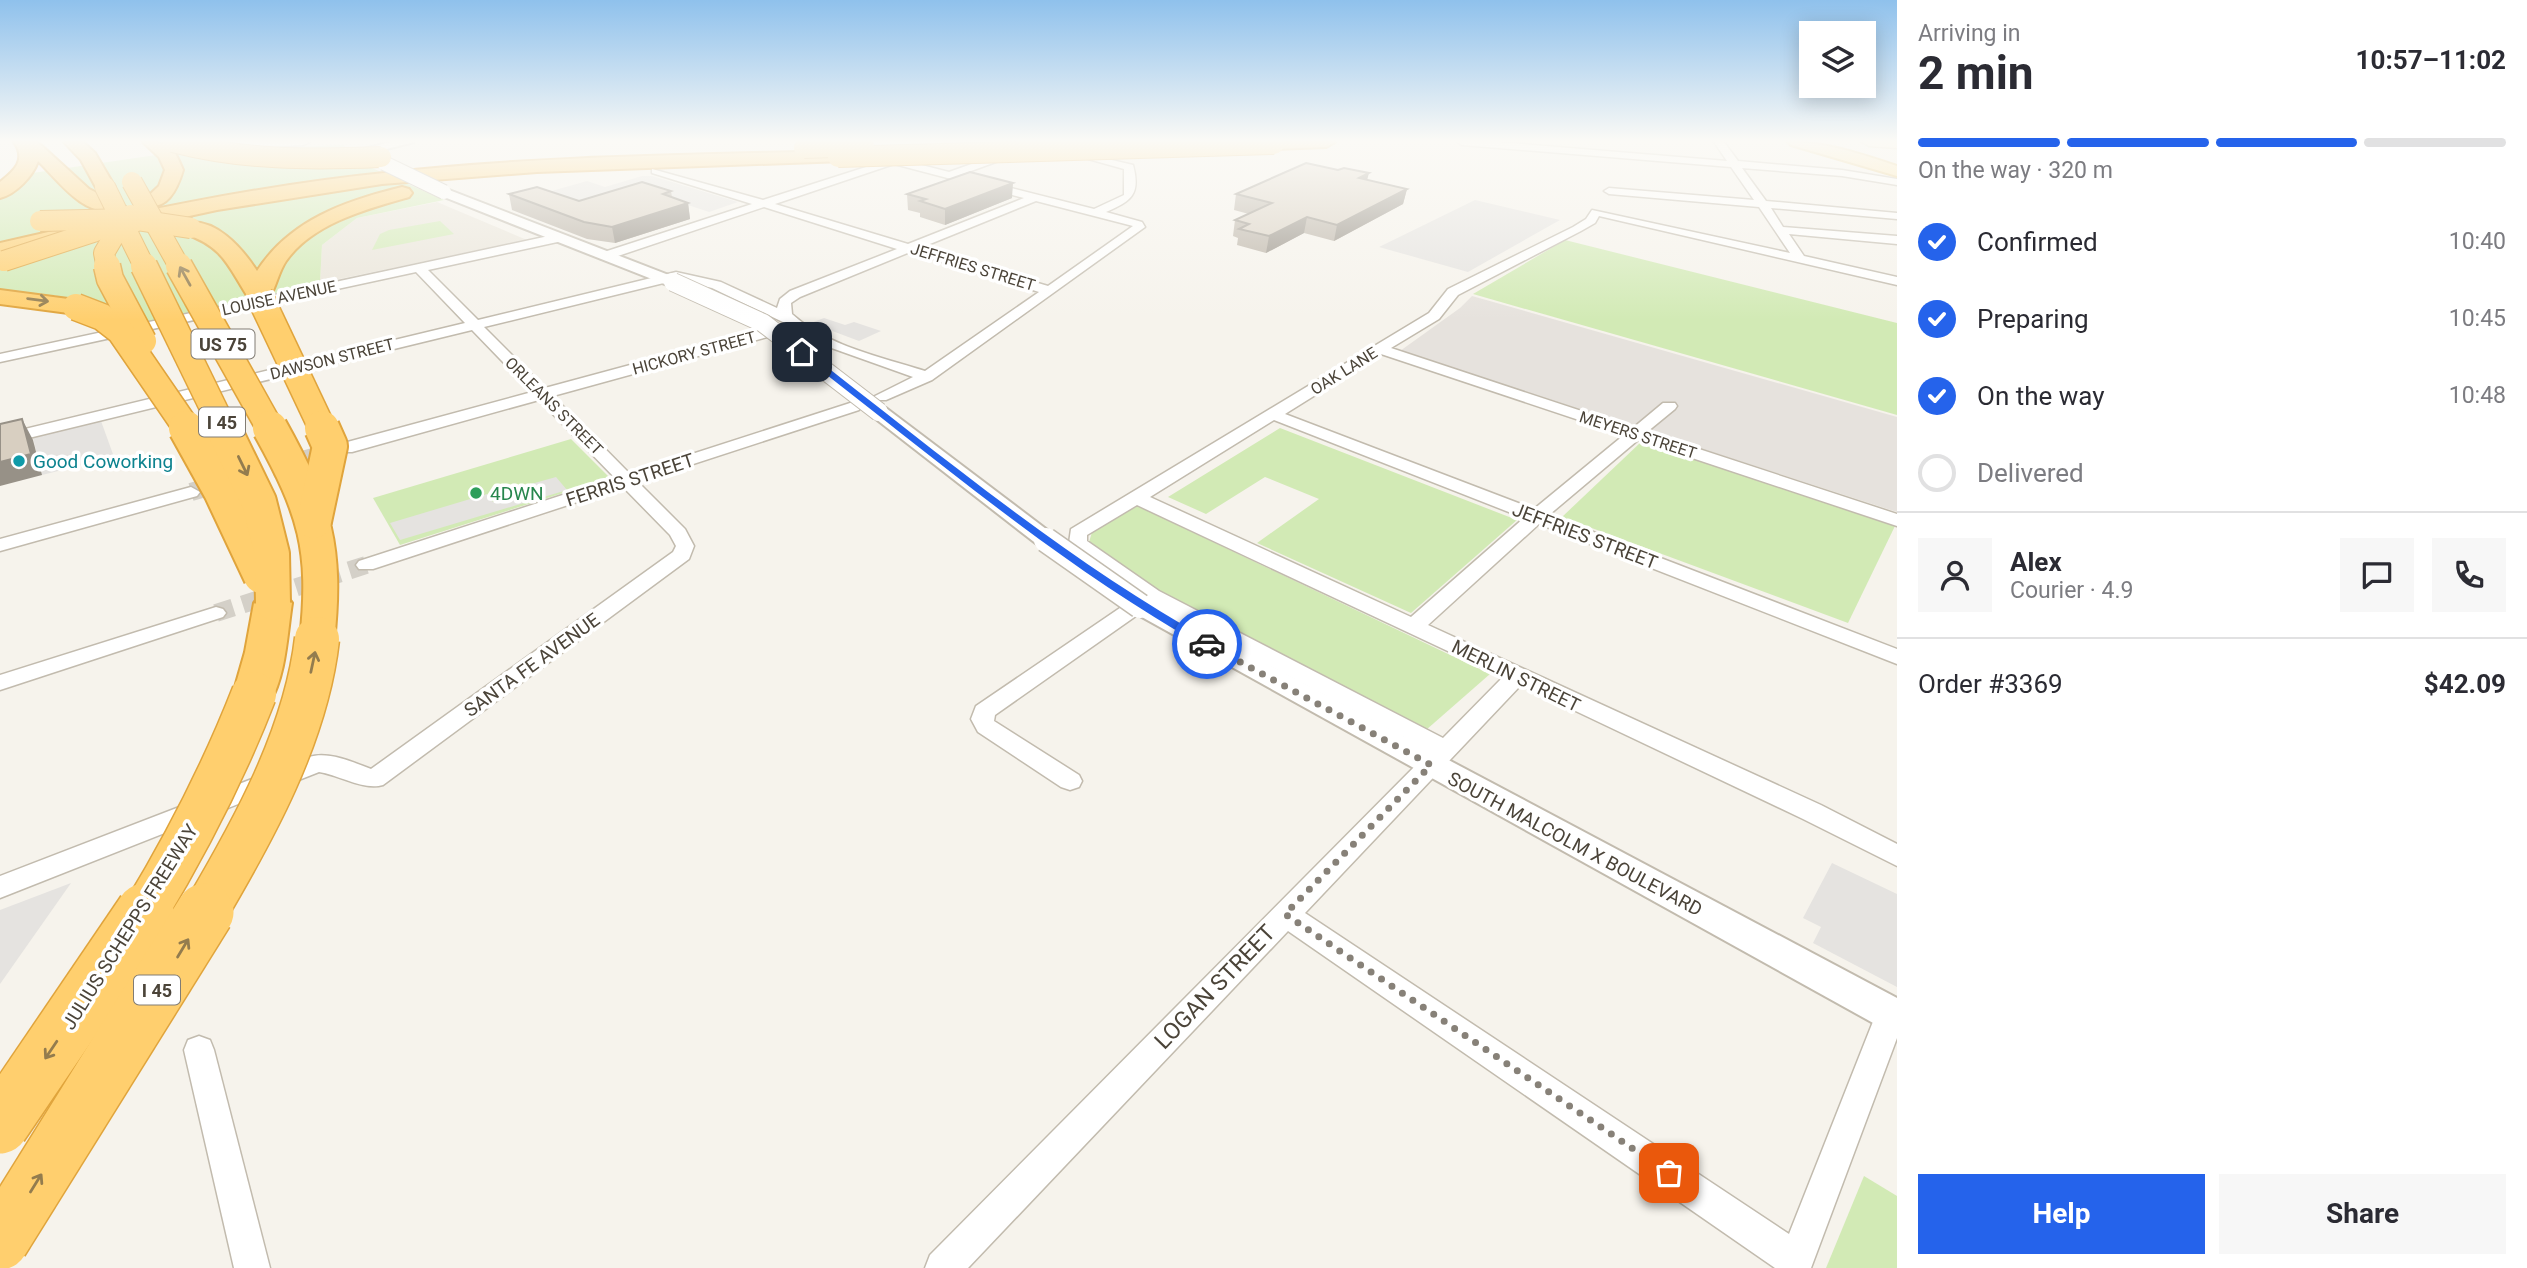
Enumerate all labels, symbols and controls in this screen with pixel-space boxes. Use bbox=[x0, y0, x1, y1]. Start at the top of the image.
text: Arriving in bbox=[1918, 20, 2021, 47]
map controls bbox=[1799, 21, 1876, 98]
button: layers bbox=[1799, 21, 1876, 98]
text: 10:57–11:02 bbox=[2356, 45, 2506, 75]
text: 2 min bbox=[1918, 46, 2034, 100]
text: On the way · 320 m bbox=[1918, 157, 2113, 184]
icon: check bbox=[1918, 223, 1956, 261]
text: Confirmed bbox=[1977, 227, 2098, 257]
text: 10:40 bbox=[2449, 228, 2506, 255]
street label: JEFFRIES STREET bbox=[908, 239, 1038, 295]
one-way arrow bbox=[178, 267, 192, 287]
street label: LOUISE AVENUE bbox=[220, 277, 338, 319]
one-way arrow bbox=[27, 294, 49, 307]
icon: check bbox=[1918, 300, 1956, 338]
text: Preparing bbox=[1977, 304, 2089, 334]
text: 10:45 bbox=[2449, 305, 2506, 332]
pin bbox=[772, 322, 832, 382]
street label: HICKORY STREET bbox=[630, 327, 758, 379]
road number: US 75 bbox=[192, 330, 255, 358]
icon: home bbox=[783, 333, 821, 371]
street label: DAWSON STREET bbox=[268, 334, 396, 384]
street label: OAK LANE bbox=[1307, 343, 1381, 399]
street label: ORLEANS STREET bbox=[501, 353, 607, 459]
icon: check bbox=[1918, 377, 1956, 415]
text: On the way bbox=[1977, 381, 2105, 411]
text: 10:48 bbox=[2449, 382, 2506, 409]
street label: MEYERS STREET bbox=[1577, 407, 1699, 463]
road number: I 45 bbox=[199, 408, 245, 436]
street label: FERRIS STREET bbox=[563, 448, 697, 512]
place label: Good Coworking bbox=[33, 450, 173, 473]
marker: Good Coworking bbox=[11, 453, 27, 469]
one-way arrow bbox=[237, 455, 251, 476]
text: Delivered bbox=[1977, 458, 2084, 488]
place label: 4DWN bbox=[490, 482, 544, 505]
marker: 4DWN bbox=[468, 485, 484, 501]
street label: JEFFRIES STREET bbox=[1509, 498, 1661, 574]
button: person bbox=[1918, 538, 1992, 612]
button: chat bbox=[2340, 538, 2414, 612]
button: phone bbox=[2432, 538, 2506, 612]
text: Alex bbox=[2010, 547, 2062, 577]
text: Courier · 4.9 bbox=[2010, 577, 2133, 604]
street label: SANTA FE AVENUE bbox=[460, 608, 604, 722]
courier bbox=[1172, 609, 1242, 679]
icon: car bbox=[1188, 625, 1226, 663]
street label: MERLIN STREET bbox=[1448, 635, 1584, 717]
one-way arrow bbox=[306, 651, 320, 674]
text: Order #3369 bbox=[1918, 669, 2063, 699]
text: $42.09 bbox=[2424, 669, 2506, 699]
street label: SOUTH MALCOLM X BOULEVARD bbox=[1444, 767, 1706, 921]
street label: JULIUS SCHEPPS FREEWAY bbox=[57, 820, 203, 1034]
street label: LOGAN STREET bbox=[1149, 919, 1281, 1055]
one-way arrow bbox=[176, 939, 190, 959]
road number: I 45 bbox=[134, 975, 180, 1004]
one-way arrow bbox=[44, 1040, 59, 1059]
pin bbox=[1639, 1143, 1699, 1203]
icon: bag bbox=[1650, 1154, 1688, 1192]
one-way arrow bbox=[30, 1173, 44, 1193]
button: Help bbox=[1918, 1174, 2205, 1254]
button: Share bbox=[2219, 1174, 2506, 1254]

